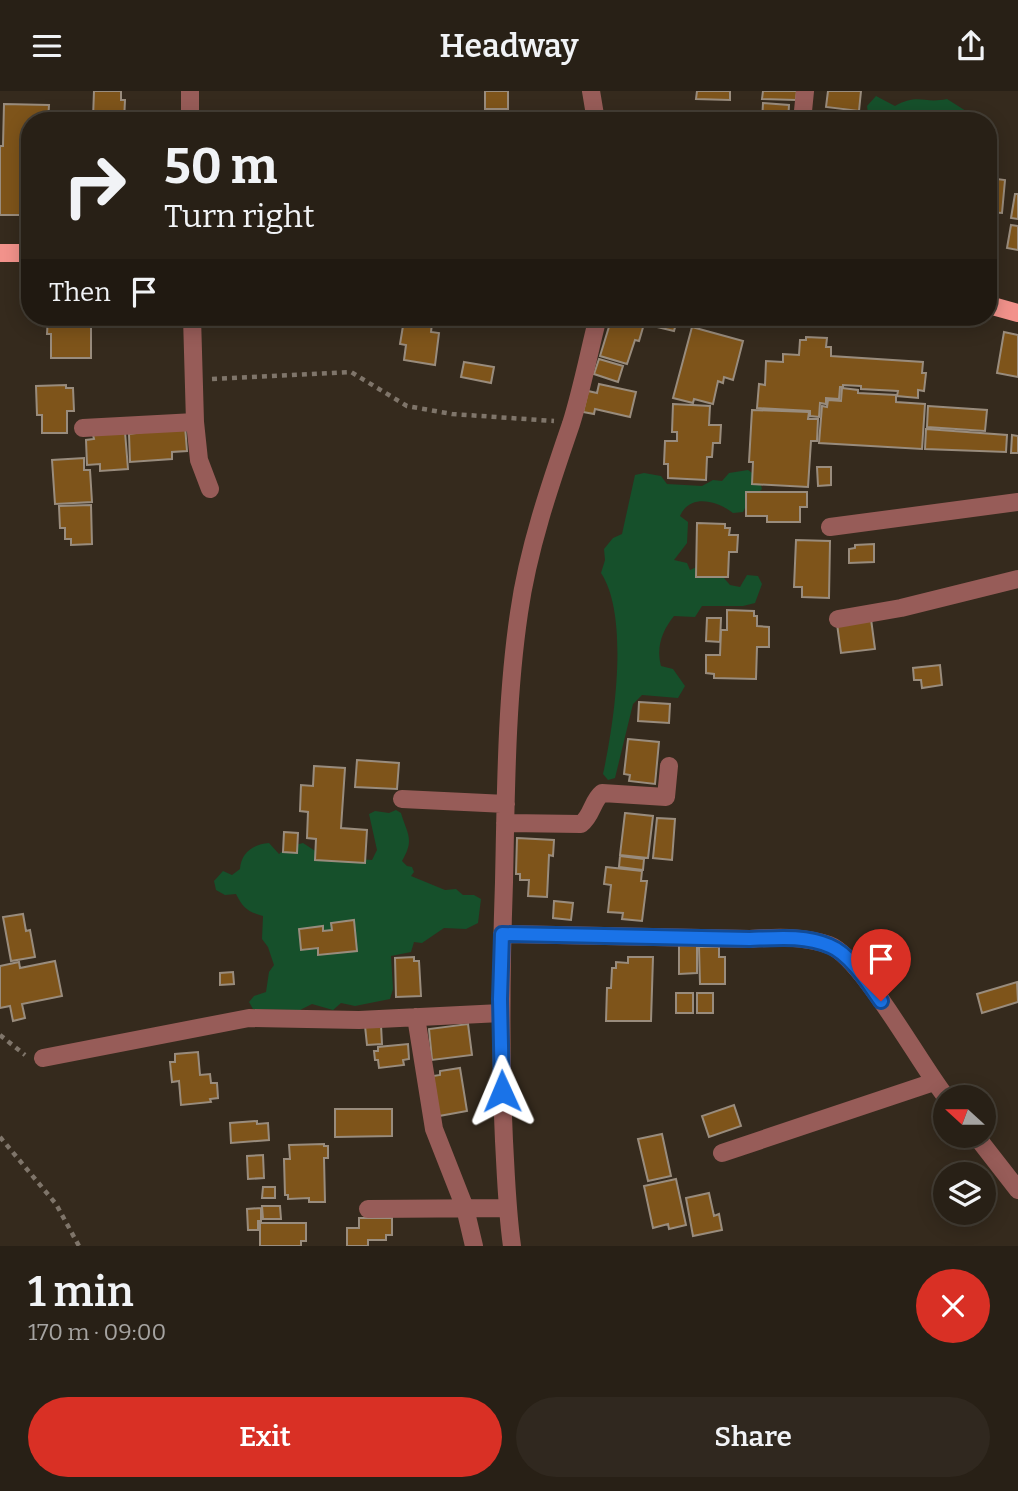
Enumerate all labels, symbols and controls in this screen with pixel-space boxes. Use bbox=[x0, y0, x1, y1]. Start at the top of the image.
icon: menu bbox=[28, 27, 66, 65]
text: Headway bbox=[440, 27, 578, 65]
icon: share bbox=[952, 27, 990, 65]
text: 50 m bbox=[164, 137, 277, 196]
icon: right bbox=[49, 140, 140, 231]
text: Turn right bbox=[164, 197, 315, 235]
icon: arrive bbox=[125, 273, 163, 311]
text: Then bbox=[49, 277, 111, 308]
pin bbox=[851, 929, 911, 1001]
icon: arrive bbox=[862, 940, 900, 978]
position arrow bbox=[465, 1054, 539, 1128]
north arrow bbox=[933, 1085, 996, 1148]
map controls bbox=[933, 1085, 996, 1225]
button: layers bbox=[933, 1162, 996, 1225]
text: 1 min bbox=[28, 1267, 134, 1317]
button: close bbox=[916, 1269, 990, 1343]
text: 170 m · 09:00 bbox=[28, 1318, 166, 1346]
button: Exit bbox=[28, 1397, 502, 1477]
button: Share bbox=[516, 1397, 990, 1477]

